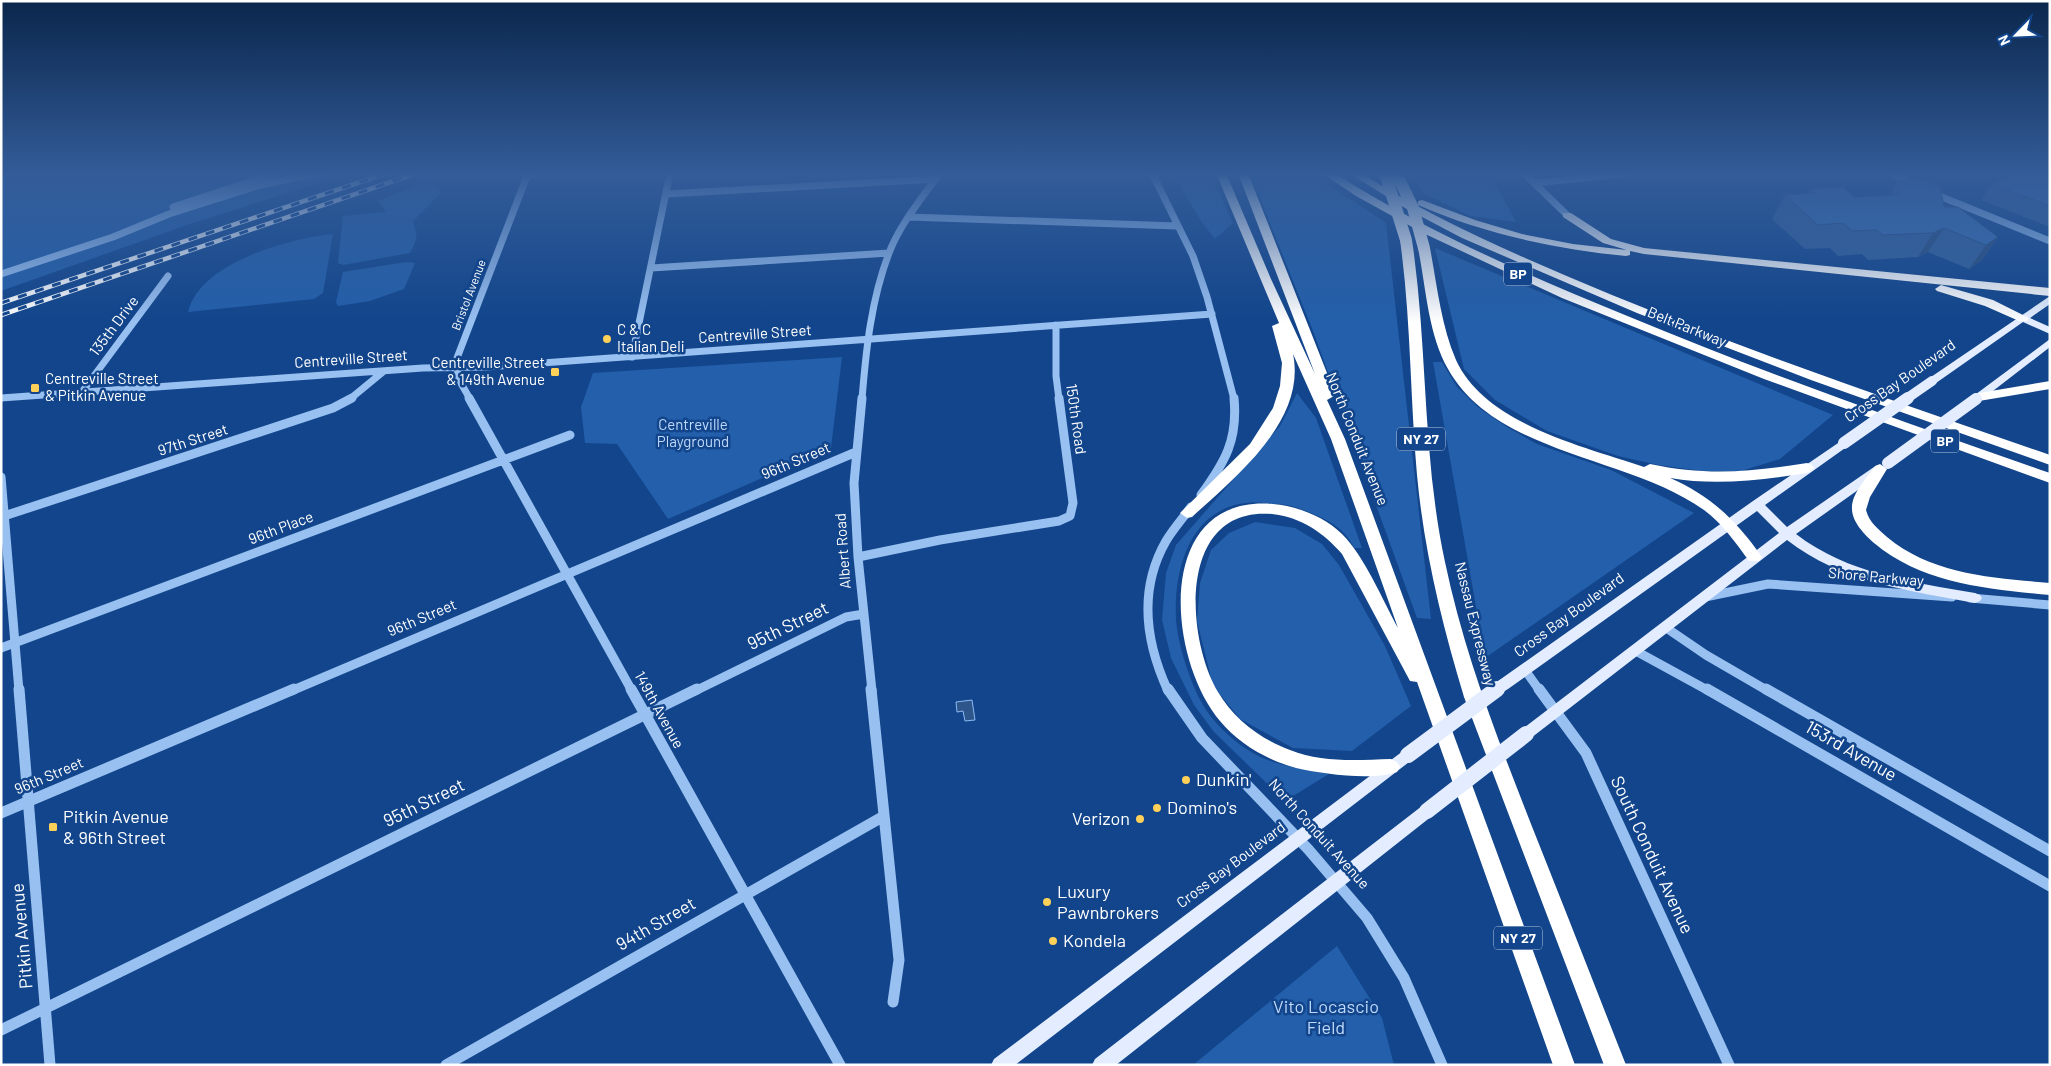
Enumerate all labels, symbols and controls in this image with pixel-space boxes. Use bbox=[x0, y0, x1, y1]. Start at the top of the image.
north arrow bbox=[1991, 10, 2041, 60]
text: N bbox=[1994, 33, 2013, 48]
street label: Bristol Avenue bbox=[448, 257, 488, 332]
road number: BP bbox=[1504, 262, 1532, 286]
street label: 135th Drive bbox=[85, 292, 142, 359]
street label: Belt Parkway bbox=[1645, 302, 1730, 350]
place label: C & C Italian Deli bbox=[617, 320, 685, 355]
street label: Centreville Street bbox=[698, 320, 812, 346]
marker: C & C Italian Deli bbox=[601, 333, 613, 345]
street label: Cross Bay Boulevard bbox=[1840, 335, 1959, 425]
street label: Centreville Street bbox=[294, 345, 408, 371]
place label: Centreville Street & 149th Avenue bbox=[431, 353, 545, 388]
marker: Centreville Street & 149th Avenue bbox=[549, 366, 561, 378]
place label: Centreville Street & Pitkin Avenue bbox=[45, 369, 159, 404]
street label: North Conduit Avenue bbox=[1323, 369, 1393, 508]
marker: Centreville Street & Pitkin Avenue bbox=[29, 382, 41, 394]
street label: 150th Road bbox=[1063, 382, 1091, 455]
park label: Centreville Playground bbox=[657, 415, 729, 450]
street label: 97th Street bbox=[155, 419, 230, 459]
road number: NY 27 bbox=[1397, 428, 1445, 450]
road number: BP bbox=[1931, 430, 1959, 452]
street label: 96th Street bbox=[758, 438, 833, 483]
street label: 96th Place bbox=[246, 507, 316, 548]
street label: Albert Road bbox=[830, 513, 854, 590]
street label: Nassau Expressway bbox=[1452, 560, 1500, 688]
street label: Shore Parkway bbox=[1828, 563, 1925, 589]
street label: Cross Bay Boulevard bbox=[1510, 568, 1627, 660]
street label: 96th Street bbox=[384, 595, 459, 640]
street label: 95th Street bbox=[743, 596, 832, 654]
street label: 149th Avenue bbox=[631, 668, 688, 751]
street label: 153rd Avenue bbox=[1802, 715, 1901, 785]
street label: 96th Street bbox=[11, 753, 86, 798]
place label: Dunkin' bbox=[1196, 768, 1251, 790]
street label: South Conduit Avenue bbox=[1607, 772, 1699, 937]
street label: 95th Street bbox=[379, 773, 468, 831]
marker: Dunkin' bbox=[1180, 774, 1192, 786]
street label: North Conduit Avenue bbox=[1266, 775, 1374, 892]
place label: Domino's bbox=[1167, 796, 1237, 818]
marker: Domino's bbox=[1151, 802, 1163, 814]
place label: Pitkin Avenue & 96th Street bbox=[63, 805, 169, 848]
place label: Verizon bbox=[1072, 807, 1130, 829]
marker: Verizon bbox=[1134, 813, 1146, 825]
street label: Cross Bay Boulevard bbox=[1172, 817, 1288, 911]
marker: Pitkin Avenue & 96th Street bbox=[47, 821, 59, 833]
place label: Luxury Pawnbrokers bbox=[1057, 880, 1159, 923]
street label: Pitkin Avenue bbox=[5, 882, 37, 990]
street label: 94th Street bbox=[612, 892, 699, 955]
marker: Luxury Pawnbrokers bbox=[1041, 896, 1053, 908]
road number: NY 27 bbox=[1494, 926, 1542, 950]
place label: Kondela bbox=[1063, 929, 1126, 951]
marker: Kondela bbox=[1047, 935, 1059, 947]
park label: Vito Locascio Field bbox=[1273, 995, 1379, 1038]

